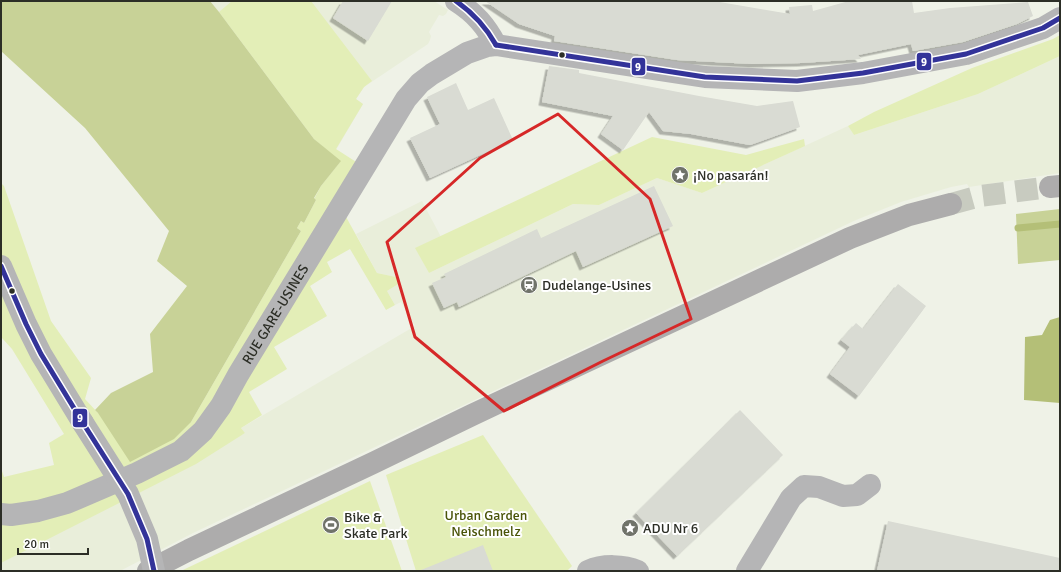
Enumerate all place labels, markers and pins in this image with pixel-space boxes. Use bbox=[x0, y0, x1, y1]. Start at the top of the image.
unlabelled marker bbox=[557, 50, 567, 60]
place icon: ¡No pasarán! bbox=[670, 165, 690, 185]
place label: ¡No pasarán! bbox=[693, 167, 768, 184]
station icon: Dudelange-Usines bbox=[519, 275, 539, 295]
place label: Dudelange-Usines bbox=[542, 277, 651, 294]
unlabelled marker bbox=[7, 286, 17, 296]
place label: Bike & Skate Park bbox=[344, 509, 408, 542]
sports icon: Bike & Skate Park bbox=[321, 515, 341, 535]
place icon: ADU Nr 6 bbox=[620, 518, 640, 538]
place label: ADU Nr 6 bbox=[643, 520, 698, 537]

